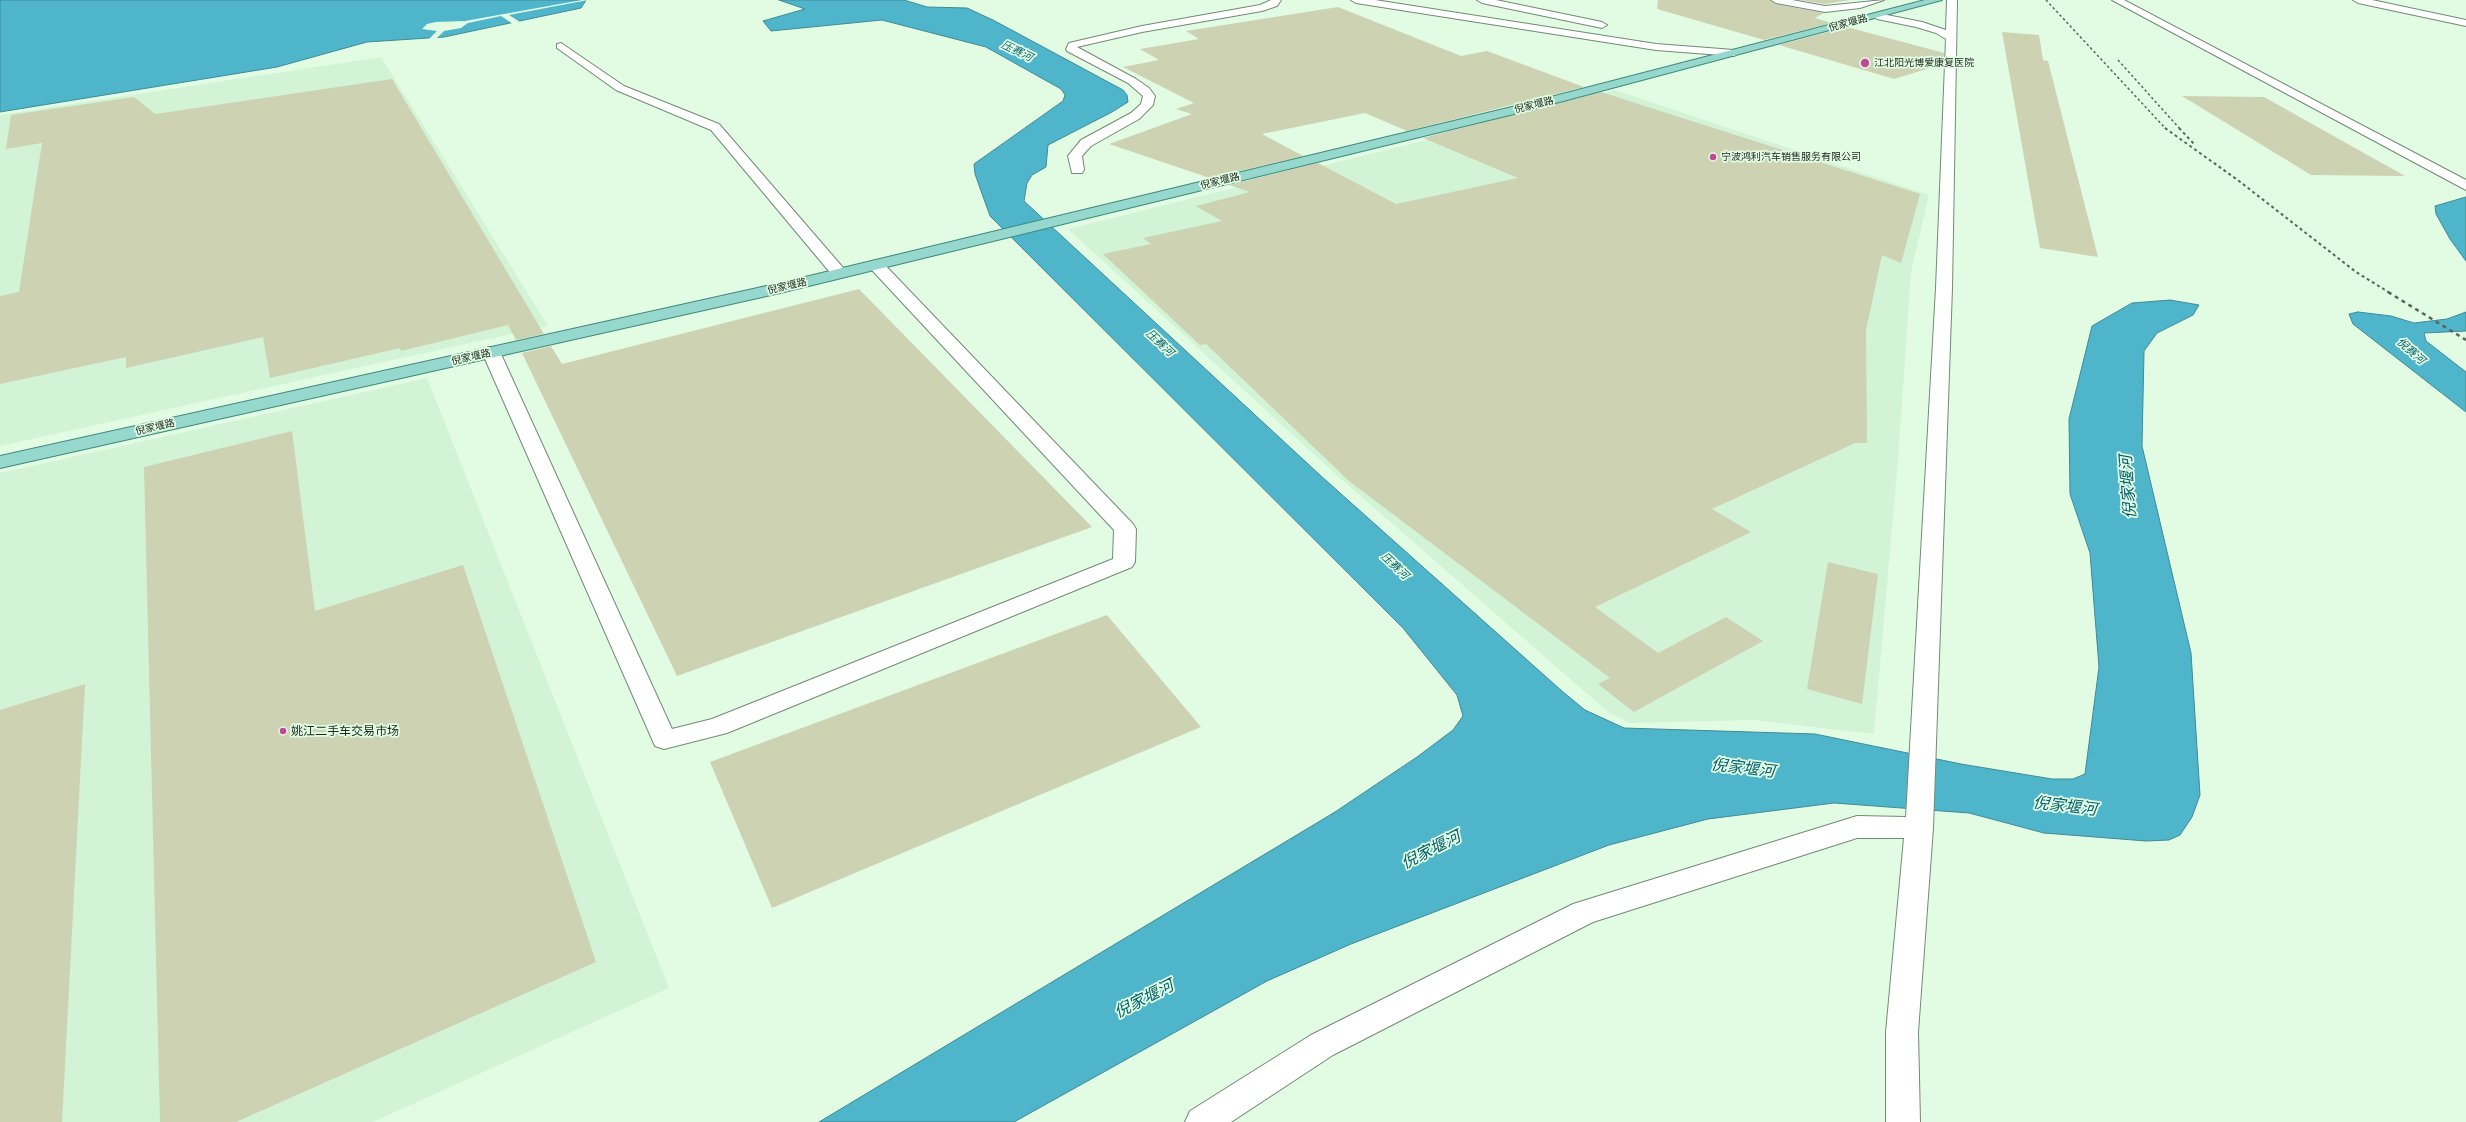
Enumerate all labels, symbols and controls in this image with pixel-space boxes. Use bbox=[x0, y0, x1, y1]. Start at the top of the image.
street label: 倪家堰路 bbox=[1827, 12, 1869, 34]
water label: 压赛河 bbox=[999, 38, 1035, 64]
marker: 江北阳光博爱康复医院 bbox=[1859, 57, 1871, 69]
place label: 江北阳光博爱康复医院 bbox=[1874, 57, 1974, 69]
street label: 倪家堰路 bbox=[1513, 94, 1555, 116]
place label: 宁波鸿利汽车销售服务有限公司 bbox=[1721, 151, 1861, 163]
marker: 宁波鸿利汽车销售服务有限公司 bbox=[1708, 152, 1718, 162]
street label: 倪家堰路 bbox=[1199, 170, 1241, 192]
street label: 倪家堰路 bbox=[766, 276, 808, 296]
water label: 压赛河 bbox=[1143, 327, 1177, 359]
water label: 倪赛河 bbox=[2394, 335, 2428, 367]
street label: 倪家堰路 bbox=[450, 347, 492, 367]
street label: 倪家堰路 bbox=[134, 417, 176, 437]
water label: 倪家堰河 bbox=[2116, 454, 2140, 520]
water label: 压赛河 bbox=[1378, 550, 1412, 582]
place label: 姚江二手车交易市场 bbox=[291, 724, 399, 738]
marker: 姚江二手车交易市场 bbox=[278, 726, 288, 736]
water label: 倪家堰河 bbox=[1710, 755, 1776, 781]
water label: 倪家堰河 bbox=[2032, 793, 2098, 819]
water label: 倪家堰河 bbox=[1398, 827, 1464, 873]
water label: 倪家堰河 bbox=[1111, 976, 1177, 1022]

